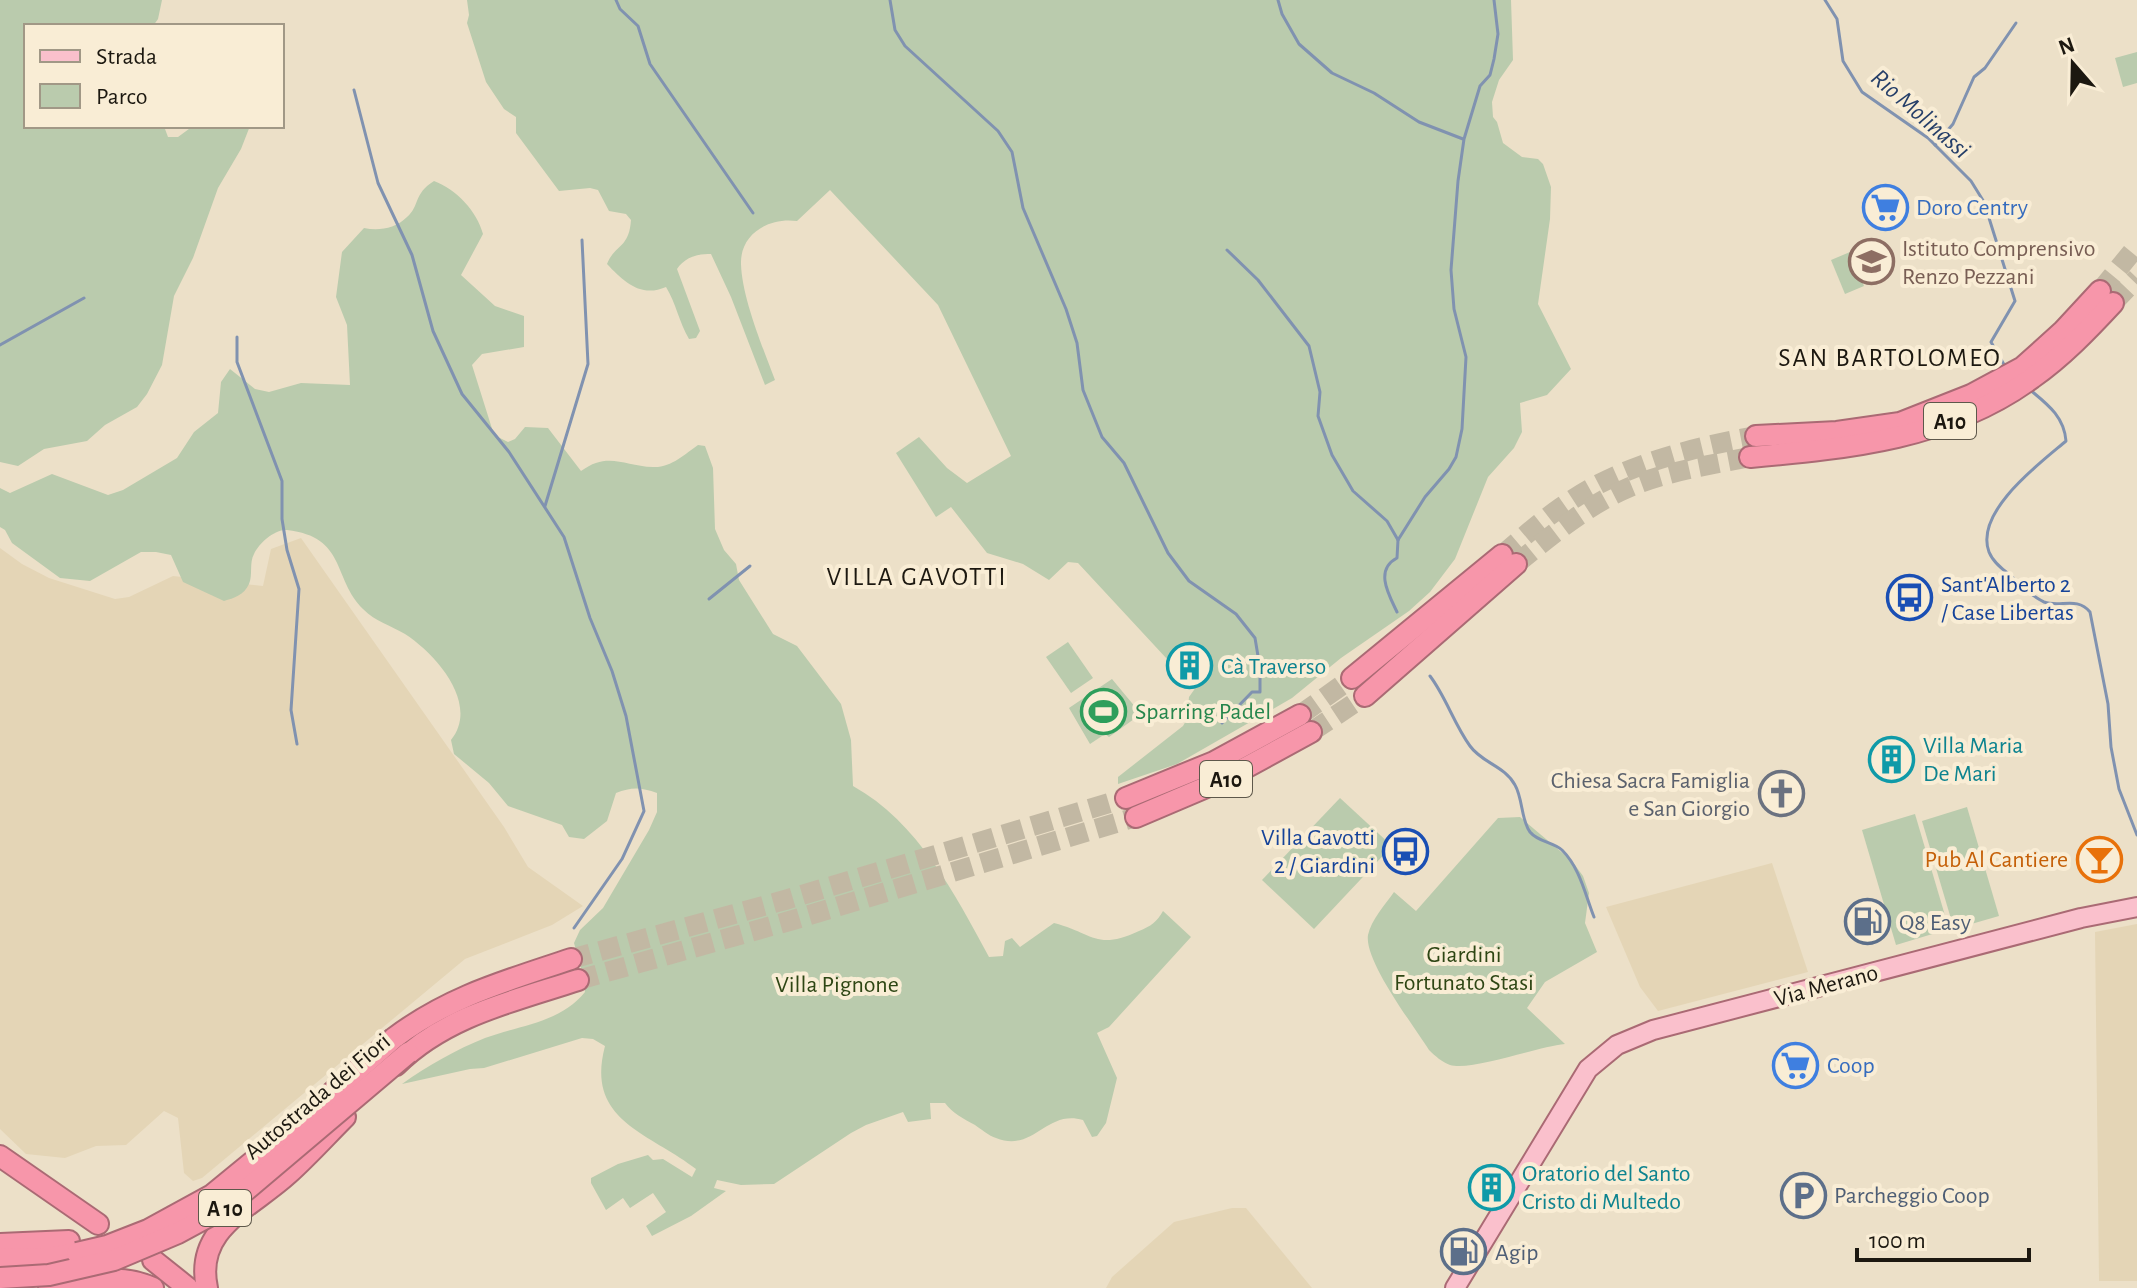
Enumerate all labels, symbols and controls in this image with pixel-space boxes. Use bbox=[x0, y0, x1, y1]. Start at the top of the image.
legend bbox=[24, 24, 284, 128]
north arrow bbox=[2033, 24, 2113, 104]
text: N bbox=[2056, 33, 2077, 59]
text: Strada bbox=[96, 45, 157, 69]
water label: Rio Molinassi bbox=[1866, 64, 1975, 164]
text: Parco bbox=[96, 85, 147, 109]
supermarket icon: Doro Centry bbox=[1861, 183, 1909, 231]
place label: Doro Centry bbox=[1916, 196, 2028, 220]
place label: Istituto Comprensivo Renzo Pezzani bbox=[1902, 237, 2095, 289]
school or university icon: Istituto Comprensivo Renzo Pezzani bbox=[1847, 238, 1895, 286]
district label: SAN BARTOLOMEO bbox=[1778, 345, 2002, 371]
road number: A10 bbox=[1924, 403, 1976, 439]
district label: VILLA GAVOTTI bbox=[827, 564, 1007, 590]
place label: Sant'Alberto 2 / Case Libertas bbox=[1941, 573, 2074, 625]
bus stop icon: Sant'Alberto 2 / Case Libertas bbox=[1886, 574, 1934, 622]
building icon: Cà Traverso bbox=[1166, 642, 1214, 690]
place label: Cà Traverso bbox=[1221, 655, 1326, 679]
sports icon: Sparring Padel bbox=[1080, 687, 1128, 735]
place label: Sparring Padel bbox=[1135, 700, 1271, 724]
place label: Villa Maria De Mari bbox=[1923, 734, 2023, 786]
building icon: Villa Maria De Mari bbox=[1868, 735, 1916, 783]
road number: A10 bbox=[1200, 761, 1252, 797]
place label: Chiesa Sacra Famiglia e San Giorgio bbox=[1551, 769, 1750, 821]
church icon: Chiesa Sacra Famiglia e San Giorgio bbox=[1757, 770, 1805, 818]
place label: Villa Gavotti 2 / Giardini bbox=[1261, 826, 1375, 878]
bus stop icon: Villa Gavotti 2 / Giardini bbox=[1382, 827, 1430, 875]
bar icon: Pub Al Cantiere bbox=[2075, 835, 2123, 883]
place label: Pub Al Cantiere bbox=[1925, 848, 2068, 872]
fuel station icon: Q8 Easy bbox=[1844, 898, 1892, 946]
place label: Q8 Easy bbox=[1899, 911, 1971, 935]
park label: Giardini Fortunato Stasi bbox=[1394, 943, 1534, 995]
street label: Via Merano bbox=[1772, 961, 1881, 1011]
park label: Villa Pignone bbox=[775, 973, 899, 997]
street label: Autostrada dei Fiori bbox=[240, 1029, 395, 1164]
supermarket icon: Coop bbox=[1772, 1041, 1820, 1089]
place label: Coop bbox=[1827, 1054, 1875, 1078]
place label: Oratorio del Santo Cristo di Multedo bbox=[1522, 1162, 1691, 1214]
building icon: Oratorio del Santo Cristo di Multedo bbox=[1467, 1163, 1515, 1211]
parking icon: Parcheggio Coop bbox=[1779, 1171, 1827, 1219]
place label: Parcheggio Coop bbox=[1834, 1184, 1990, 1208]
road number: A 10 bbox=[199, 1190, 251, 1226]
scale bar bbox=[1857, 1212, 2029, 1262]
fuel station icon: Agip bbox=[1440, 1228, 1488, 1276]
text: 100 m bbox=[1869, 1229, 1926, 1253]
place label: Agip bbox=[1495, 1241, 1539, 1265]

